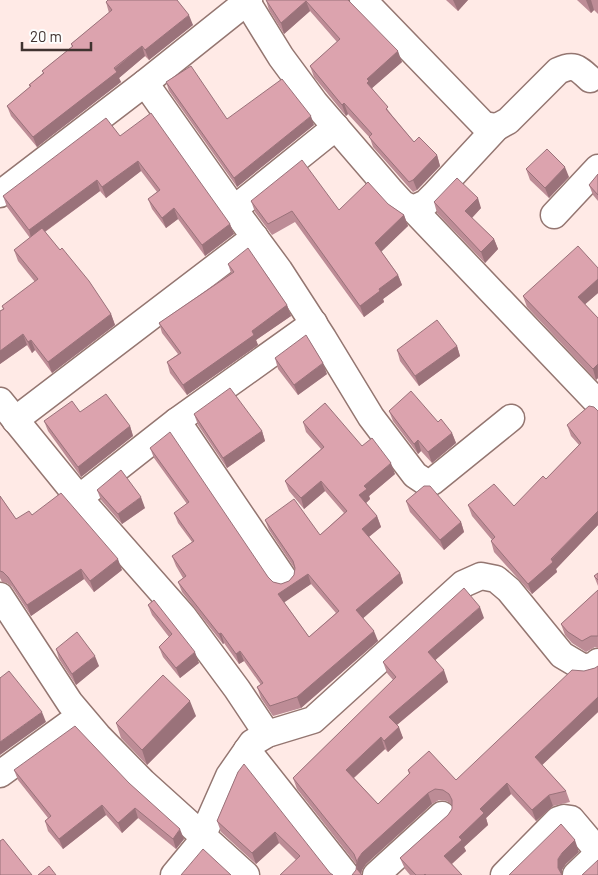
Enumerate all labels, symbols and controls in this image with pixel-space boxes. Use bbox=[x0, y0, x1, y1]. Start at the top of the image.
scale bar bbox=[22, 20, 91, 52]
text: 20 m bbox=[30, 27, 62, 45]

